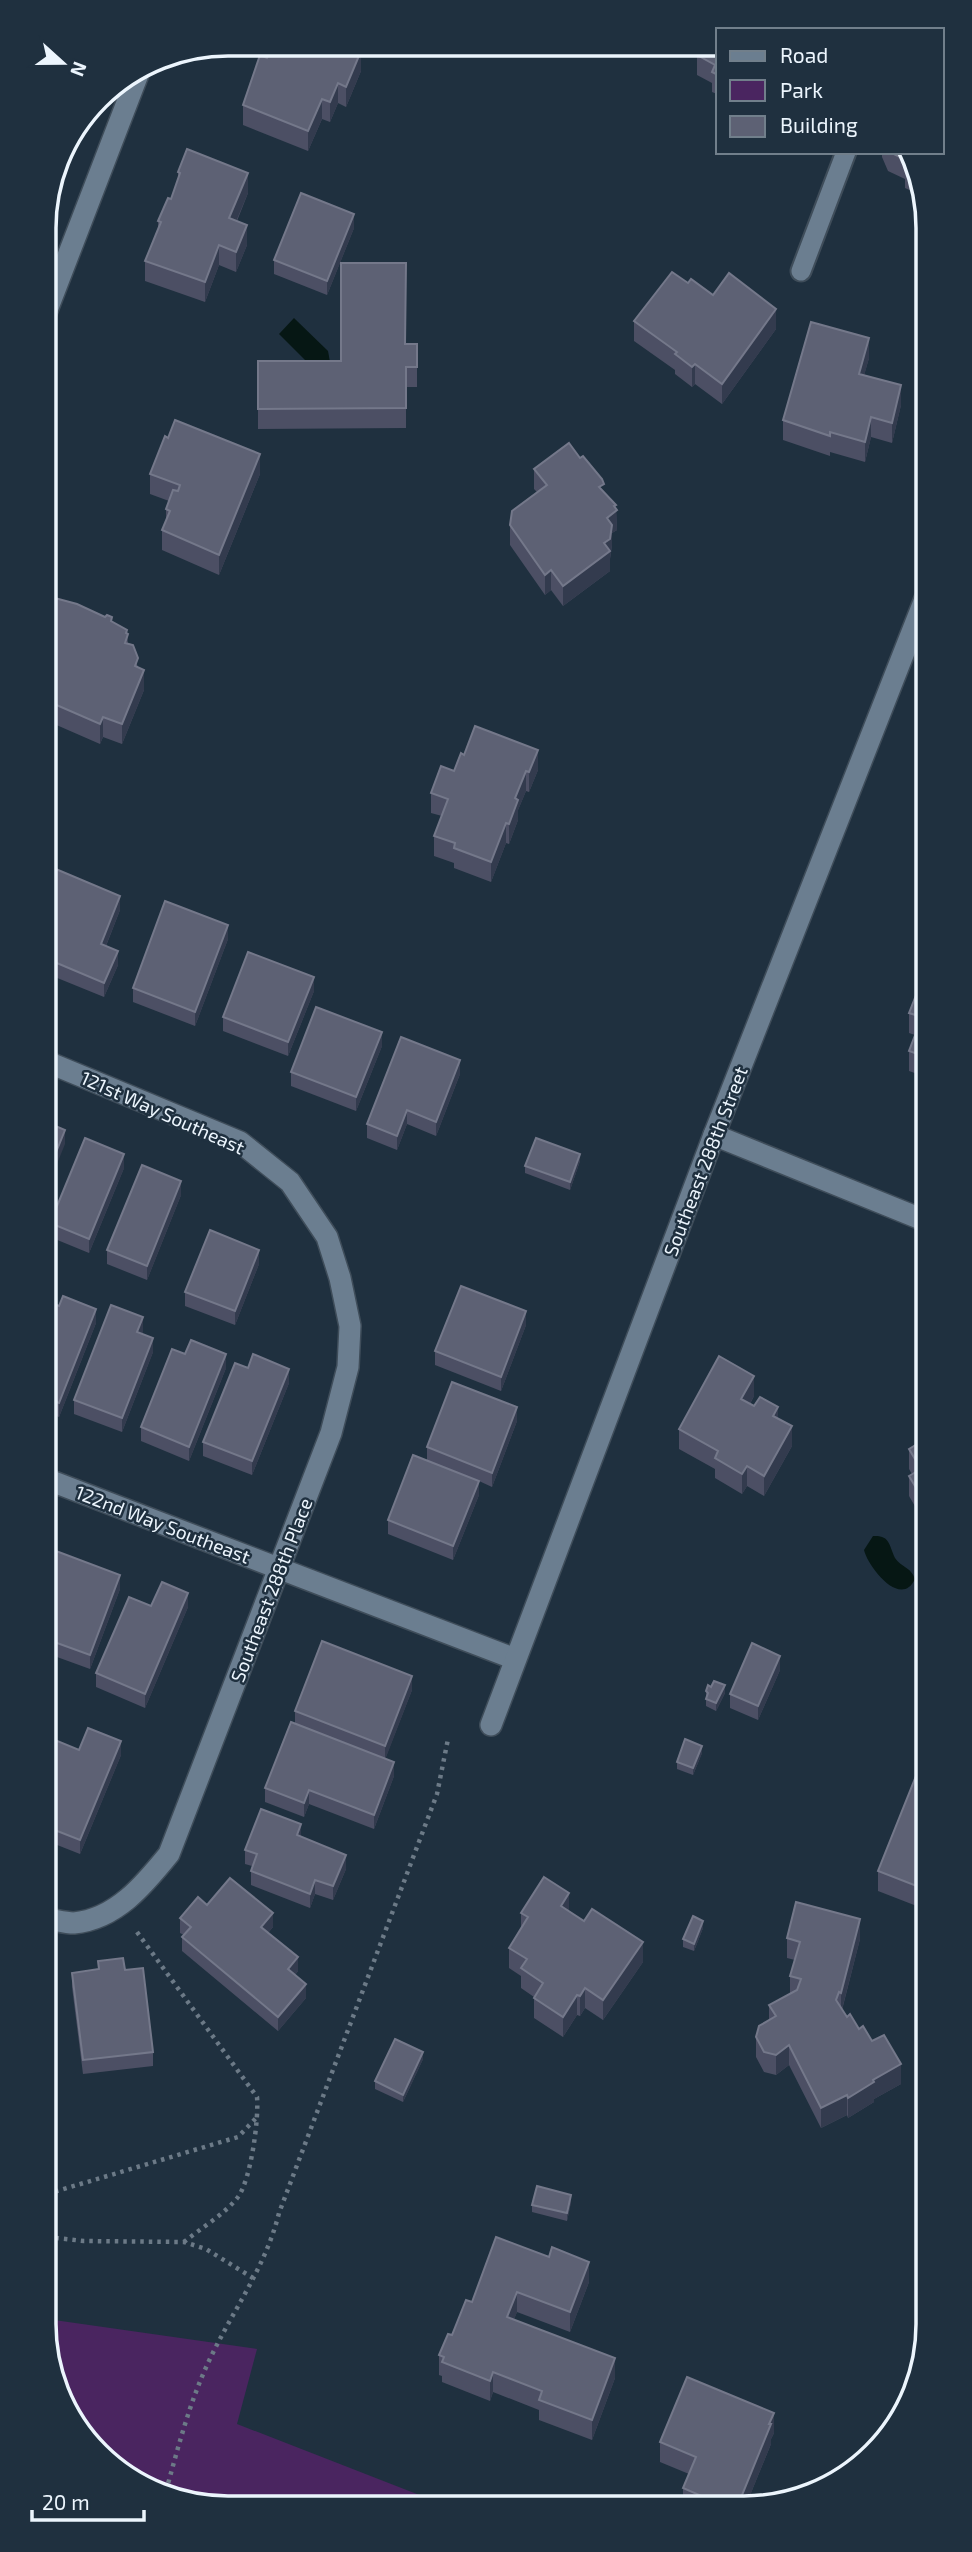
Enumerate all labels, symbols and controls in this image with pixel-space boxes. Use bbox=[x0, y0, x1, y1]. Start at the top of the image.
north arrow bbox=[28, 28, 98, 98]
legend bbox=[716, 28, 944, 154]
text: Road bbox=[780, 42, 828, 67]
text: N bbox=[66, 59, 93, 80]
text: Park bbox=[780, 77, 823, 102]
text: Building bbox=[780, 112, 858, 137]
street label: Southeast 288th Street bbox=[658, 1063, 752, 1259]
street label: 121st Way Southeast bbox=[78, 1066, 248, 1158]
street label: 122nd Way Southeast bbox=[73, 1480, 253, 1568]
street label: Southeast 288th Place bbox=[225, 1495, 317, 1685]
scale bar bbox=[32, 2478, 144, 2522]
text: 20 m bbox=[42, 2489, 90, 2514]

